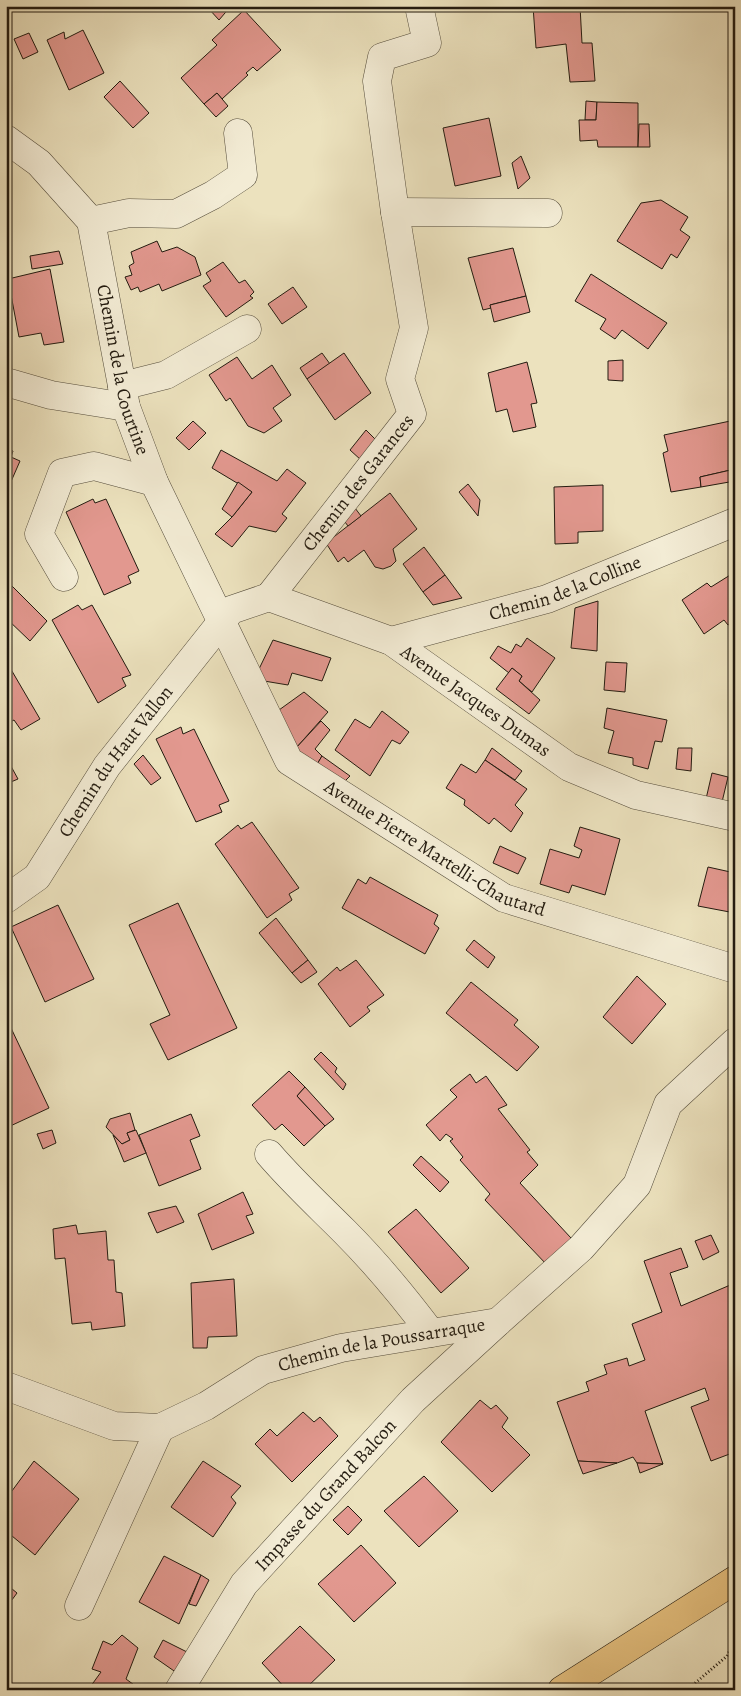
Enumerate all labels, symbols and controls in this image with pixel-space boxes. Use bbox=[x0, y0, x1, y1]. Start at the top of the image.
street label: Chemin de la Courtine bbox=[90, 282, 156, 459]
street label: Chemin des Garances bbox=[296, 409, 420, 557]
street label: Chemin de la Colline bbox=[486, 549, 645, 627]
street label: Avenue Jacques Dumas bbox=[394, 638, 556, 763]
street label: Chemin du Haut Vallon bbox=[52, 680, 179, 842]
street label: Avenue Pierre Martelli-Chautard bbox=[318, 773, 550, 923]
street label: Chemin de la Poussarraque bbox=[275, 1311, 487, 1378]
street label: Impasse du Grand Balcon bbox=[249, 1413, 402, 1577]

